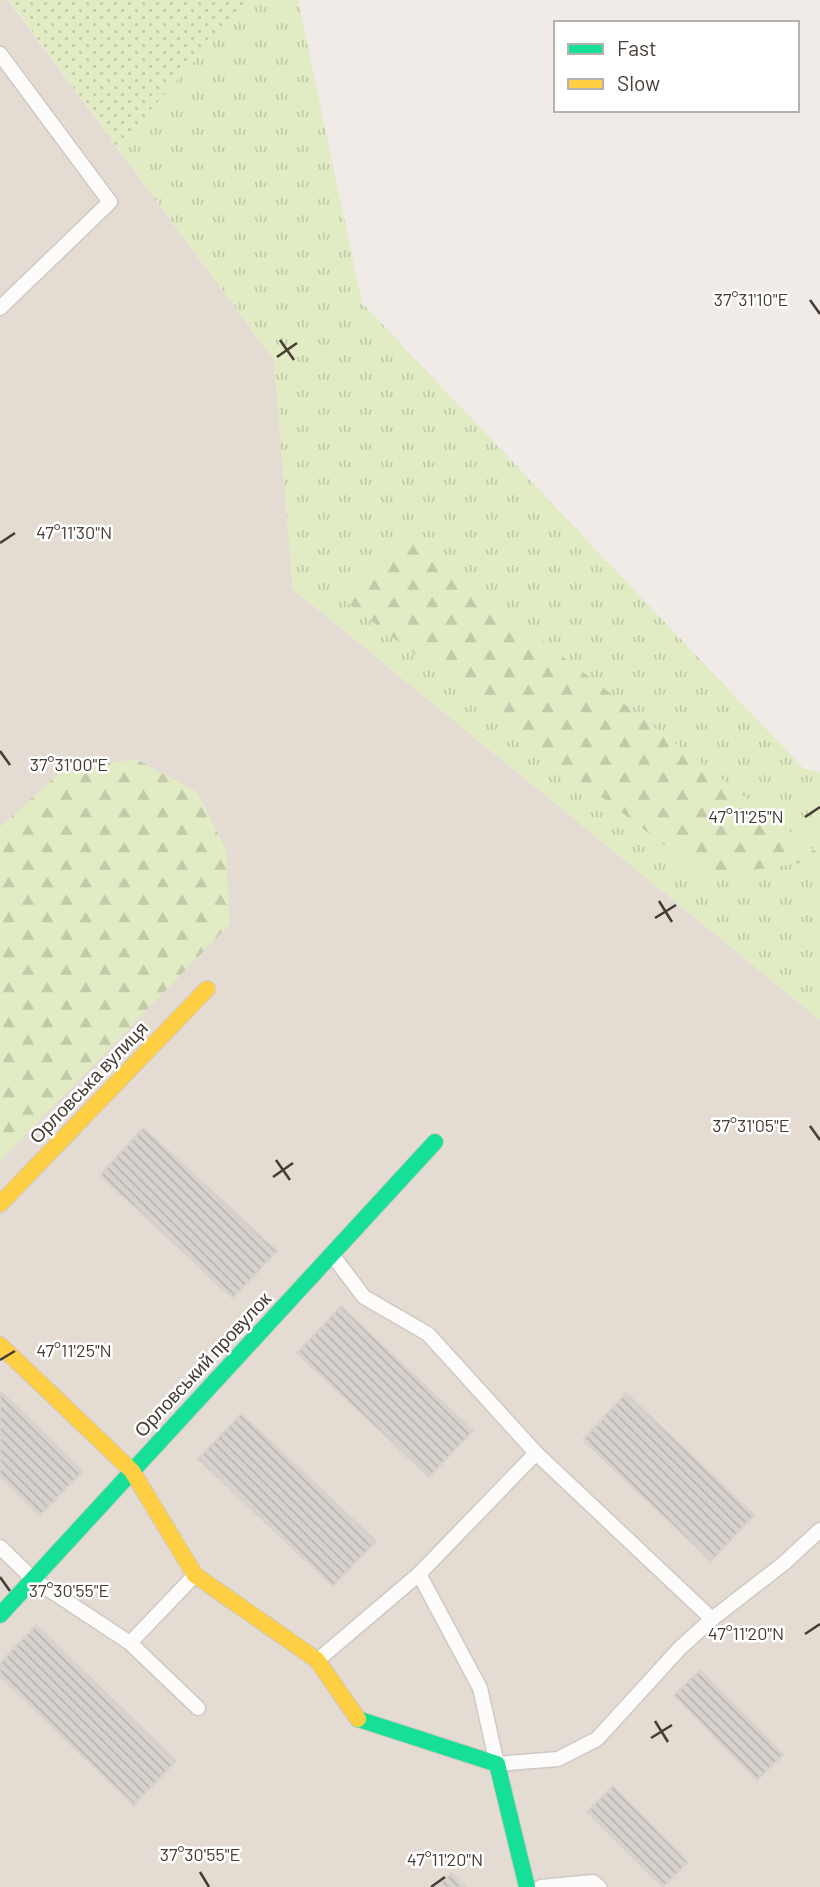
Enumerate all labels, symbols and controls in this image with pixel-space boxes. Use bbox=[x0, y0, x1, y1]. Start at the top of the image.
legend bbox=[554, 21, 799, 112]
text: Fast bbox=[617, 35, 657, 60]
text: Slow bbox=[617, 70, 660, 95]
text: 37°31'10"E bbox=[714, 288, 788, 310]
text: 47°11'30"N bbox=[36, 521, 112, 543]
text: 37°31'00"E bbox=[30, 753, 108, 775]
text: 47°11'25"N bbox=[708, 805, 784, 827]
street label: Орловська вулиця bbox=[24, 1016, 152, 1148]
text: 37°31'05"E bbox=[712, 1114, 790, 1136]
street label: Орловський провулок bbox=[129, 1286, 276, 1441]
text: 47°11'25"N bbox=[36, 1339, 112, 1361]
text: 37°30'55"E bbox=[29, 1579, 109, 1601]
text: 47°11'20"N bbox=[708, 1622, 784, 1644]
text: 37°30'55"E bbox=[160, 1843, 240, 1865]
text: 47°11'20"N bbox=[407, 1848, 483, 1870]

